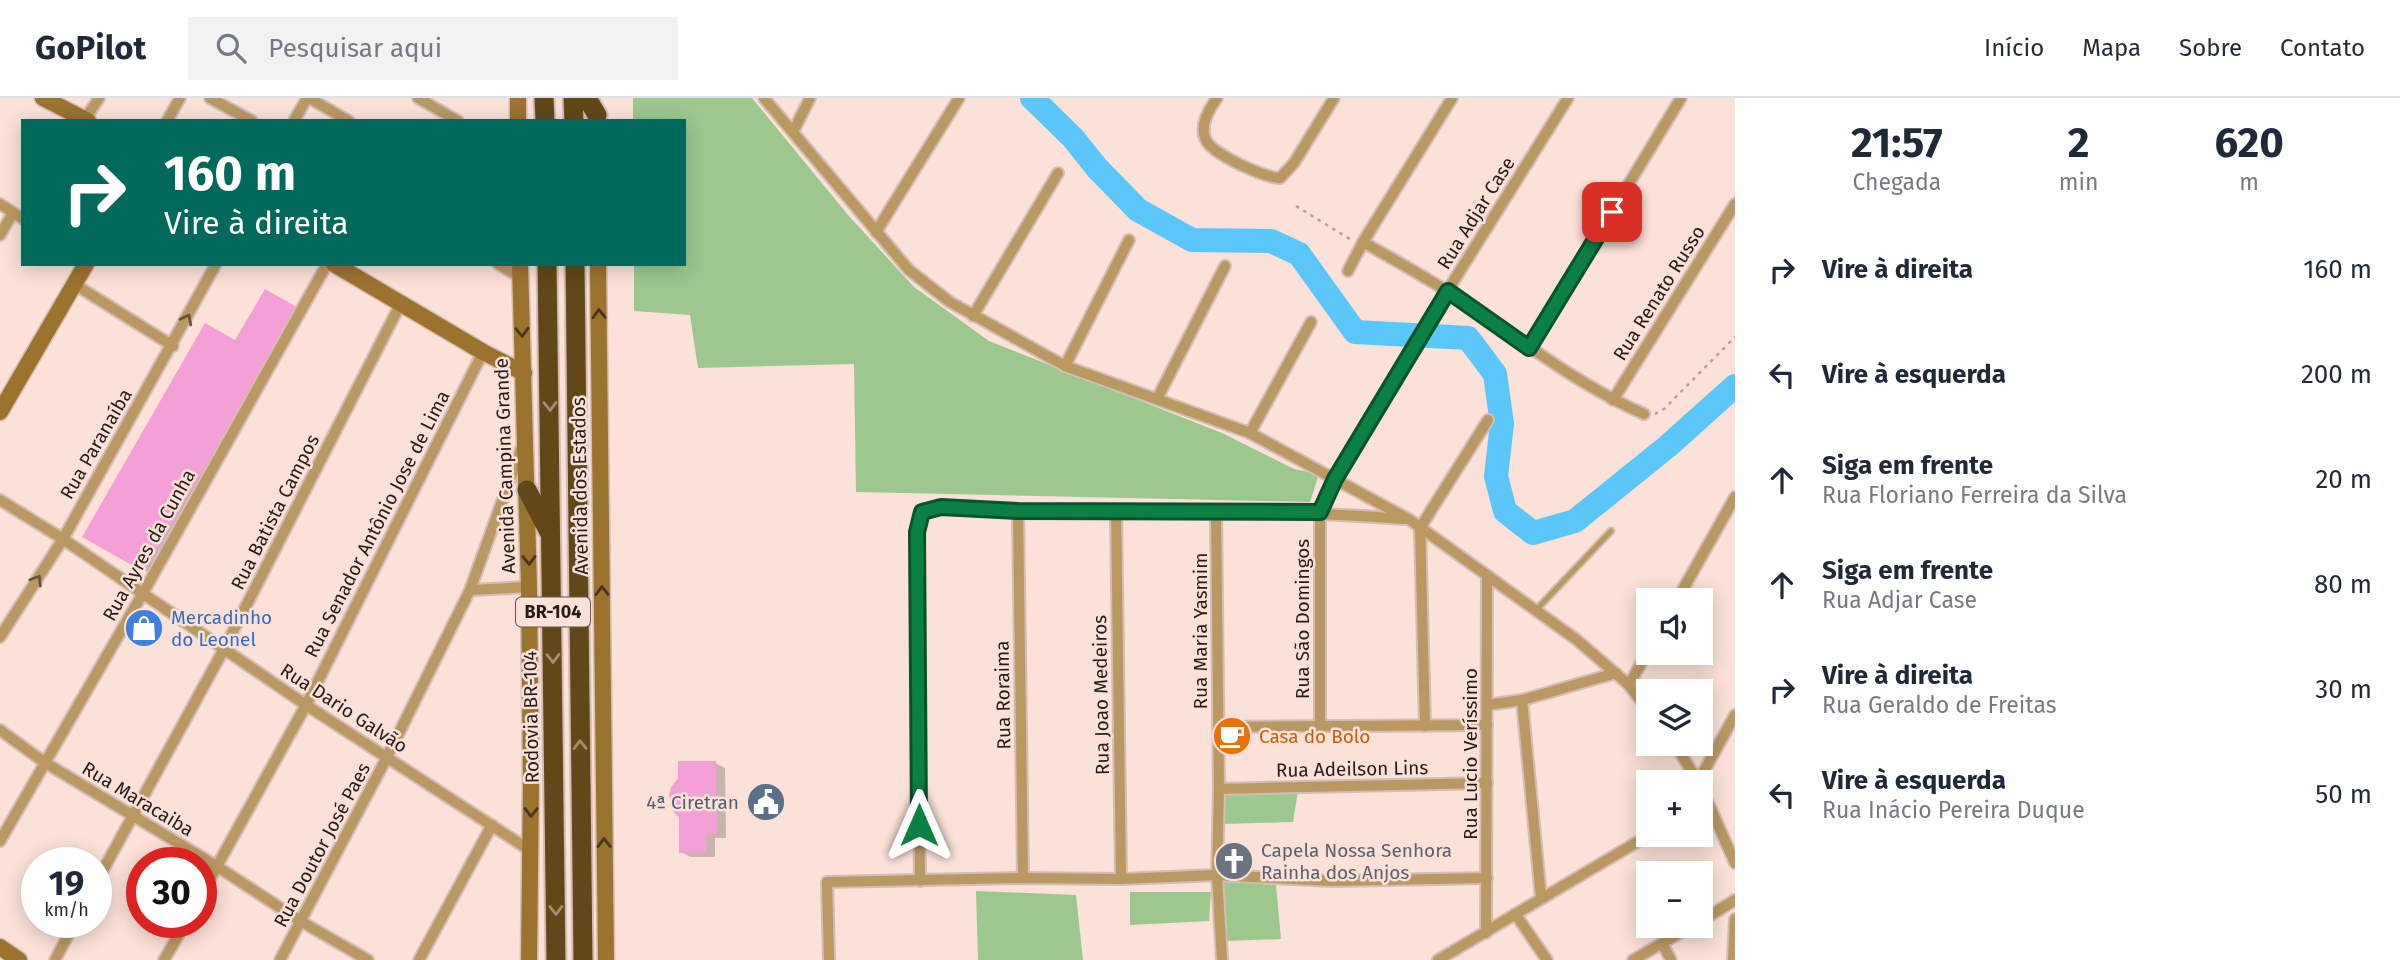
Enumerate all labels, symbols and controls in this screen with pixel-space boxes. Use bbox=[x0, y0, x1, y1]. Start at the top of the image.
search box bbox=[188, 17, 678, 80]
text: GoPilot bbox=[35, 28, 146, 68]
icon: search bbox=[212, 29, 250, 67]
text: Pesquisar aqui bbox=[268, 33, 442, 64]
text: Início bbox=[1984, 34, 2044, 62]
text: Mapa bbox=[2082, 34, 2141, 62]
text: Sobre bbox=[2179, 34, 2242, 62]
text: Contato bbox=[2280, 34, 2365, 62]
text: 21:57 bbox=[1851, 118, 1943, 168]
text: 2 bbox=[2068, 118, 2089, 168]
text: 620 bbox=[2215, 118, 2284, 168]
text: 160 m bbox=[164, 144, 296, 203]
icon: right bbox=[49, 147, 140, 238]
street label: Rua Adjar Case bbox=[1432, 153, 1520, 273]
text: Chegada bbox=[1852, 168, 1941, 196]
text: min bbox=[2059, 168, 2098, 196]
text: m bbox=[2239, 168, 2259, 196]
pin bbox=[1582, 182, 1642, 242]
icon: arrive bbox=[1593, 193, 1631, 231]
text: Vire à direita bbox=[164, 204, 349, 242]
street label: Rua Renato Russo bbox=[1608, 221, 1710, 365]
icon: right bbox=[1763, 251, 1801, 289]
text: Vire à direita bbox=[1822, 254, 1973, 285]
text: 160 m bbox=[2303, 254, 2372, 285]
one-way arrow bbox=[591, 309, 607, 319]
one-way arrow bbox=[179, 314, 192, 326]
one-way arrow bbox=[515, 327, 530, 338]
icon: left bbox=[1763, 356, 1801, 394]
street label: Avenida Campina Grande bbox=[490, 358, 520, 574]
text: Vire à esquerda bbox=[1822, 359, 2006, 390]
text: 200 m bbox=[2301, 359, 2372, 390]
street label: Rua Paranaíba bbox=[55, 385, 137, 503]
street label: Rua Senador Antônio Jose de Lima bbox=[299, 387, 455, 661]
street label: Avenida dos Estados bbox=[567, 397, 593, 575]
one-way arrow bbox=[542, 401, 558, 412]
street label: Rua Batista Campos bbox=[226, 430, 324, 594]
text: Siga em frente bbox=[1822, 450, 1993, 481]
icon: ahead bbox=[1763, 461, 1801, 499]
text: 20 m bbox=[2315, 464, 2372, 495]
street label: Rua Ayres da Cunha bbox=[98, 465, 200, 625]
text: Rua Floriano Ferreira da Silva bbox=[1822, 481, 2127, 509]
street label: Rua São Domingos bbox=[1291, 539, 1314, 699]
street label: Rua Maria Yasmim bbox=[1189, 553, 1212, 710]
one-way arrow bbox=[521, 555, 536, 566]
text: Siga em frente bbox=[1822, 555, 1993, 586]
icon: ahead bbox=[1763, 566, 1801, 604]
text: 80 m bbox=[2314, 569, 2372, 600]
one-way arrow bbox=[28, 574, 41, 587]
one-way arrow bbox=[594, 585, 610, 596]
text: Rua Adjar Case bbox=[1822, 586, 1977, 614]
map controls bbox=[1636, 588, 1713, 938]
button: sound bbox=[1636, 588, 1713, 665]
road number: BR-104 bbox=[516, 598, 590, 626]
place label: Mercadinho do Leonel bbox=[171, 606, 272, 651]
shop icon: Mercadinho do Leonel bbox=[123, 607, 165, 649]
street label: Rua Joao Medeiros bbox=[1088, 615, 1114, 775]
street label: Rua Roraima bbox=[991, 640, 1015, 750]
street label: Rodovia BR-104 bbox=[518, 650, 544, 784]
one-way arrow bbox=[545, 653, 561, 664]
street label: Rua Dario Galvão bbox=[276, 658, 412, 758]
text: Vire à direita bbox=[1822, 660, 1973, 691]
street label: Rua Lucio Veríssimo bbox=[1459, 668, 1482, 840]
icon: right bbox=[1763, 671, 1801, 709]
text: 30 m bbox=[2315, 674, 2372, 705]
button: layers bbox=[1636, 679, 1713, 756]
text: Rua Geraldo de Freitas bbox=[1822, 691, 2056, 719]
cafe icon: Casa do Bolo bbox=[1211, 715, 1253, 757]
place label: Casa do Bolo bbox=[1259, 725, 1370, 748]
one-way arrow bbox=[572, 739, 588, 750]
street label: Rua Adeilson Lins bbox=[1276, 756, 1429, 782]
street label: Rua Maracaiba bbox=[78, 757, 198, 841]
street label: Rua Doutor José Paes bbox=[269, 759, 375, 931]
text: Vire à esquerda bbox=[1822, 765, 2006, 796]
button: + bbox=[1636, 770, 1713, 847]
icon: left bbox=[1763, 776, 1801, 814]
text: 50 m bbox=[2315, 779, 2372, 810]
public building icon: 4ª Ciretran bbox=[745, 781, 787, 823]
position arrow bbox=[882, 788, 956, 862]
place label: 4ª Ciretran bbox=[646, 791, 739, 814]
text: Rua Inácio Pereira Duque bbox=[1822, 796, 2085, 824]
one-way arrow bbox=[523, 807, 539, 818]
one-way arrow bbox=[597, 837, 612, 848]
place label: Capela Nossa Senhora Rainha dos Anjos bbox=[1261, 839, 1452, 884]
church icon: Capela Nossa Senhora Rainha dos Anjos bbox=[1213, 840, 1255, 882]
speed limit sign: 30 bbox=[126, 847, 217, 938]
button: − bbox=[1636, 861, 1713, 938]
text: 19 bbox=[49, 862, 84, 904]
text: km/h bbox=[44, 899, 89, 921]
one-way arrow bbox=[548, 905, 564, 916]

